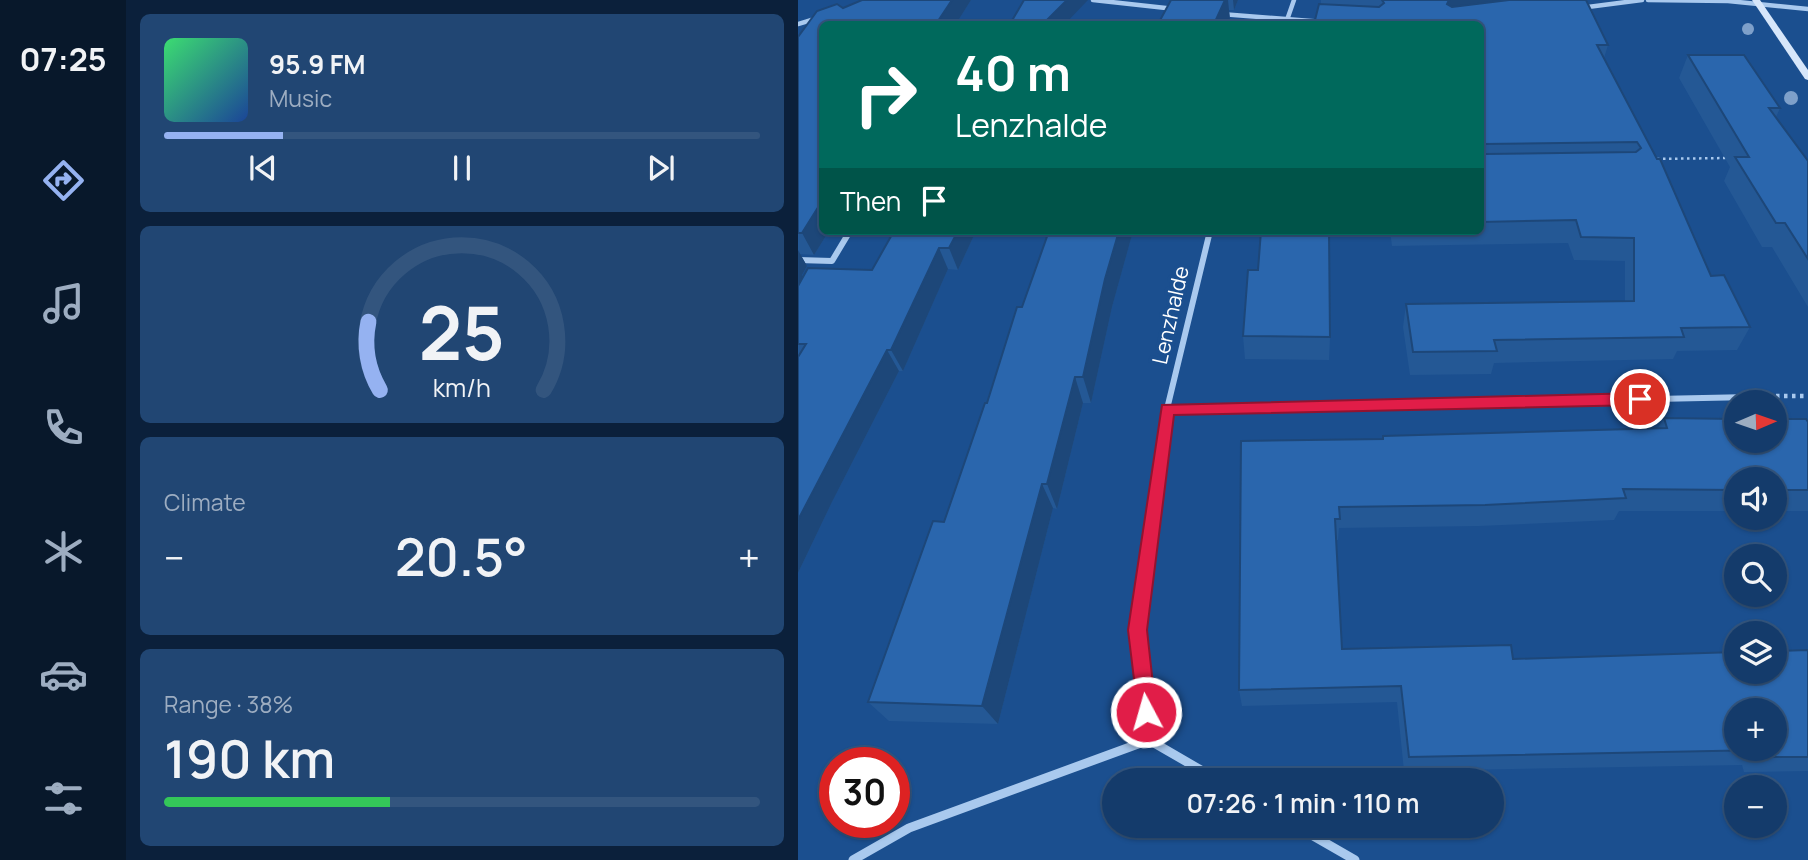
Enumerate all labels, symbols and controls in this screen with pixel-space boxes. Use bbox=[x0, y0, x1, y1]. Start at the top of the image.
text: 07:25 bbox=[20, 37, 106, 81]
text: 40 m bbox=[955, 39, 1071, 106]
text: 95.9 FM bbox=[269, 46, 366, 82]
icon: right bbox=[840, 49, 931, 140]
text: Music bbox=[269, 82, 332, 114]
text: Lenzhalde bbox=[955, 103, 1107, 147]
icon: previous bbox=[244, 149, 282, 187]
icon: pause bbox=[443, 149, 481, 187]
icon: next bbox=[642, 149, 680, 187]
icon: directions bbox=[39, 156, 88, 205]
icon: arrive bbox=[915, 182, 953, 220]
text: Then bbox=[840, 183, 901, 219]
street label: Lenzhalde bbox=[1145, 263, 1195, 367]
icon: music bbox=[39, 279, 88, 328]
text: 25 bbox=[419, 283, 505, 383]
pin bbox=[1610, 369, 1670, 429]
text: km/h bbox=[433, 370, 491, 405]
icon: arrive bbox=[1621, 380, 1659, 418]
north arrow bbox=[1724, 390, 1787, 453]
map controls bbox=[1724, 390, 1787, 838]
icon: phone bbox=[39, 403, 88, 452]
button: sound bbox=[1724, 467, 1787, 530]
text: Climate bbox=[164, 486, 246, 518]
text: 20.5° bbox=[395, 521, 528, 592]
icon: climate bbox=[39, 527, 88, 576]
text: − bbox=[164, 531, 185, 583]
text: + bbox=[738, 531, 760, 583]
button: search bbox=[1724, 544, 1787, 607]
button: layers bbox=[1724, 621, 1787, 684]
icon: car bbox=[39, 650, 88, 699]
position arrow bbox=[1109, 675, 1183, 749]
text: Range · 38% bbox=[164, 688, 293, 720]
button: + bbox=[1724, 698, 1787, 761]
text: 190 km bbox=[164, 723, 335, 794]
speed limit sign: 30 bbox=[819, 747, 910, 838]
icon: filters bbox=[39, 774, 88, 823]
button: − bbox=[1724, 775, 1787, 838]
text: 07:26 · 1 min · 110 m bbox=[1187, 785, 1419, 821]

